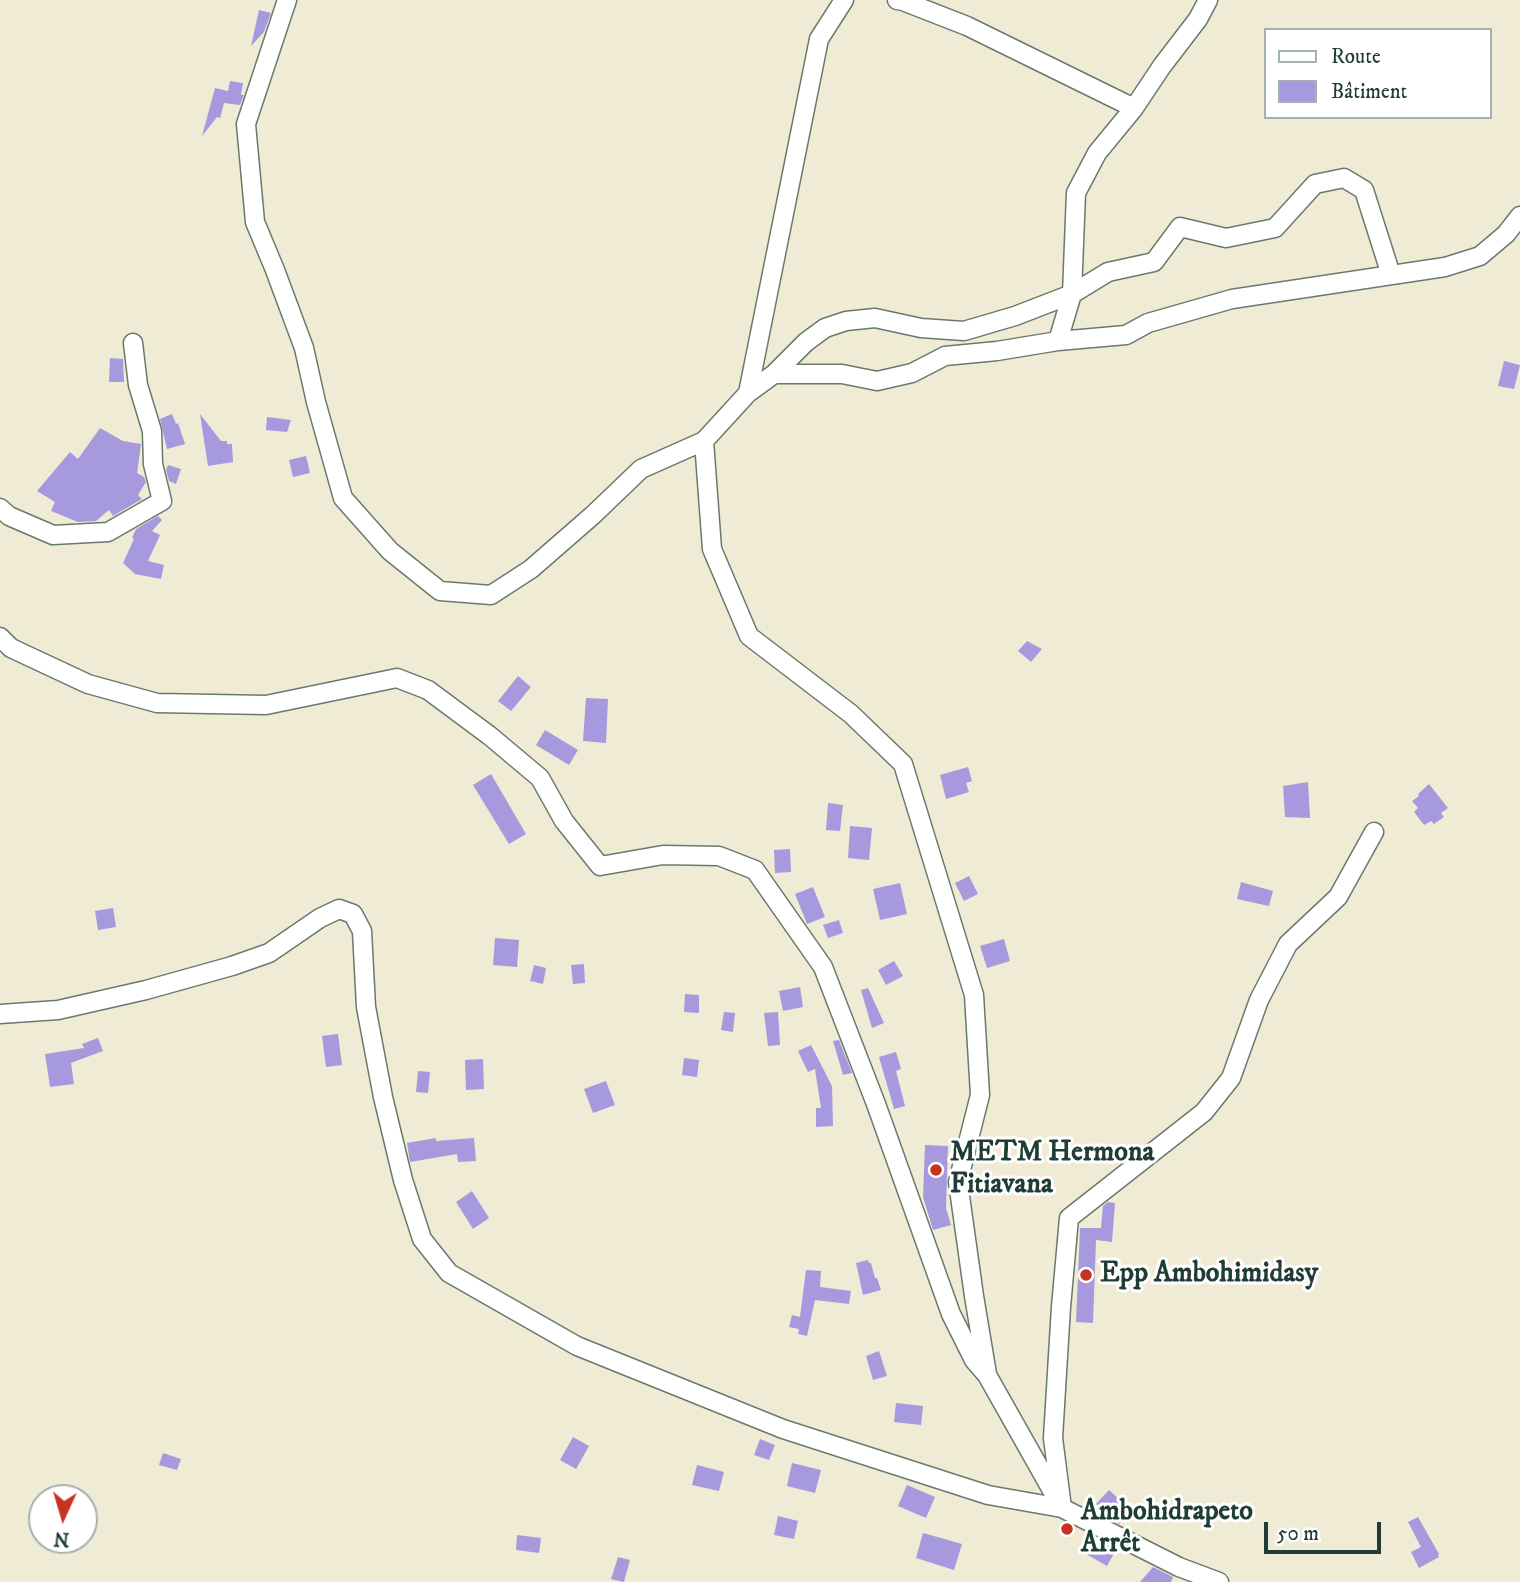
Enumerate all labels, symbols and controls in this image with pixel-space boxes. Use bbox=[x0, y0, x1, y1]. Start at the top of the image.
legend bbox=[1264, 28, 1492, 119]
text: Route bbox=[1331, 44, 1381, 70]
text: Bâtiment bbox=[1331, 79, 1407, 105]
place label: METM Hermona Fitiavana bbox=[950, 1137, 1154, 1203]
marker: METM Hermona Fitiavana bbox=[928, 1162, 944, 1178]
place label: Epp Ambohimidasy bbox=[1100, 1258, 1318, 1292]
marker: Epp Ambohimidasy bbox=[1078, 1267, 1094, 1283]
north arrow bbox=[28, 1484, 98, 1554]
place label: Ambohidrapeto Arrêt bbox=[1081, 1496, 1253, 1562]
scale bar bbox=[1268, 1508, 1385, 1552]
marker: Ambohidrapeto Arrêt bbox=[1059, 1521, 1075, 1537]
text: 50 m bbox=[1277, 1521, 1319, 1547]
text: N bbox=[53, 1526, 70, 1550]

